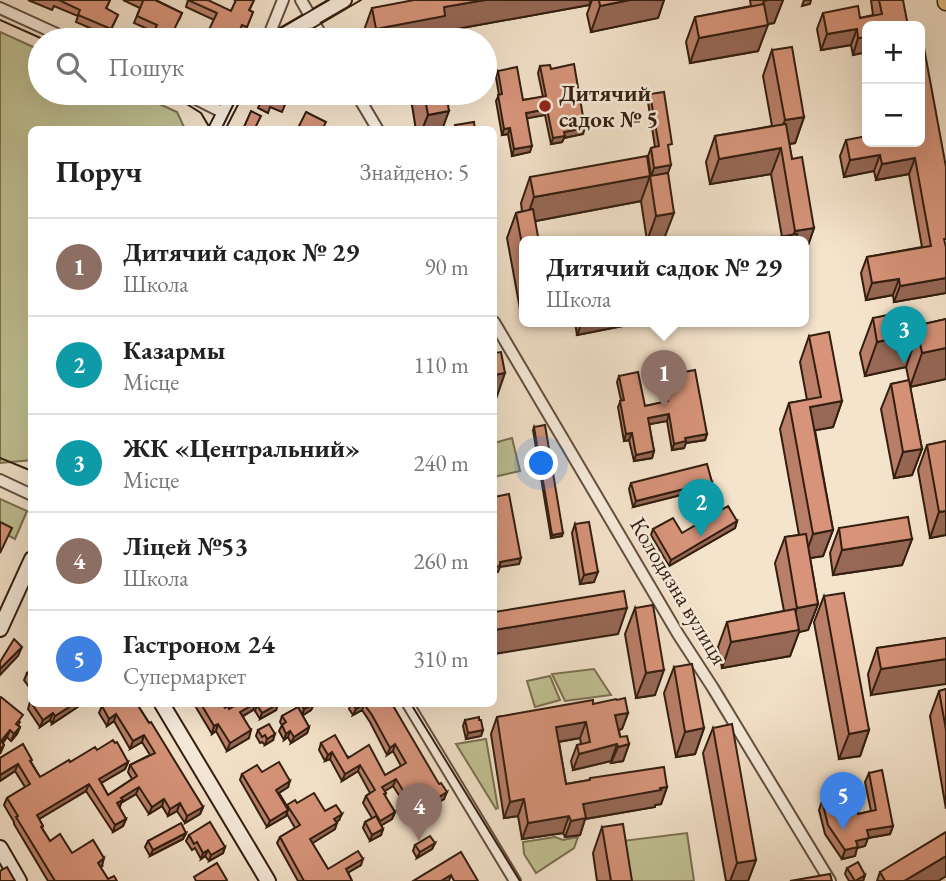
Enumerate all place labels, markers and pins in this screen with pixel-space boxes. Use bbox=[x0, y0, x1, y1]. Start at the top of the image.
place label: Дитячий садок № 5 bbox=[559, 78, 658, 134]
marker: Дитячий садок № 5 bbox=[537, 98, 553, 114]
pin: 3 bbox=[881, 306, 927, 364]
pin: 1 bbox=[641, 350, 687, 408]
pin: 2 bbox=[678, 479, 724, 537]
pin: 5 bbox=[820, 772, 866, 830]
pin: 4 bbox=[396, 783, 442, 841]

